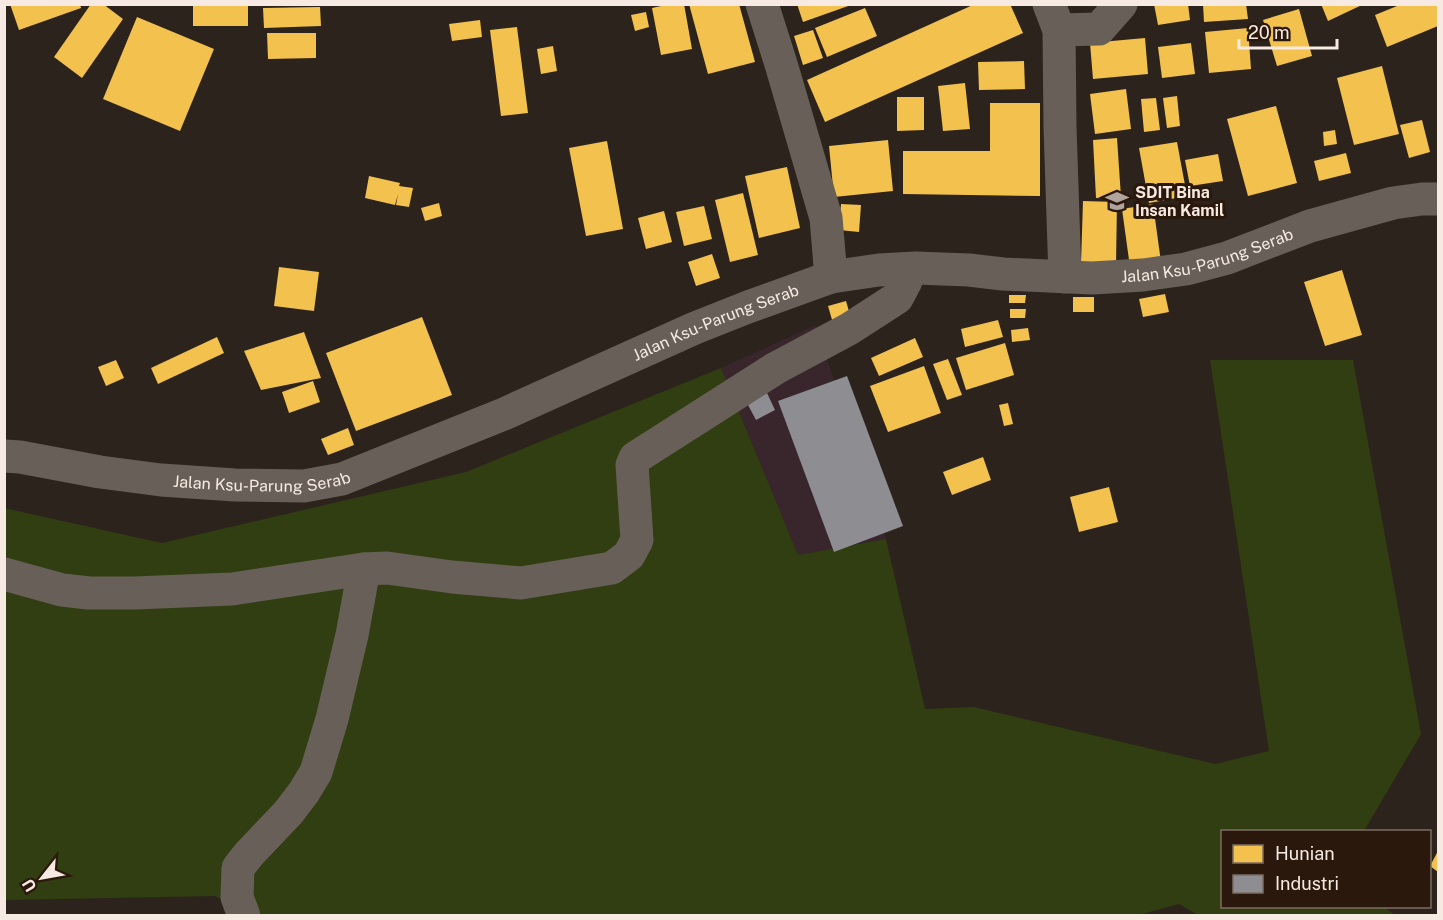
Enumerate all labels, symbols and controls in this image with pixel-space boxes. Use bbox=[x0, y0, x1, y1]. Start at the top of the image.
scale bar bbox=[1239, 12, 1336, 50]
text: 20 m bbox=[1248, 22, 1290, 43]
place label: SDIT Bina Insan Kamil bbox=[1135, 183, 1224, 220]
school or university icon: SDIT Bina Insan Kamil bbox=[1104, 188, 1130, 214]
street label: Jalan Ksu-Parung Serab bbox=[1121, 224, 1296, 286]
street label: Jalan Ksu-Parung Serab bbox=[630, 280, 801, 365]
street label: Jalan Ksu-Parung Serab bbox=[172, 468, 353, 496]
legend bbox=[1221, 830, 1431, 908]
text: Hunian bbox=[1275, 843, 1335, 864]
north arrow bbox=[12, 848, 72, 908]
text: Industri bbox=[1275, 873, 1339, 894]
text: U bbox=[18, 876, 41, 895]

